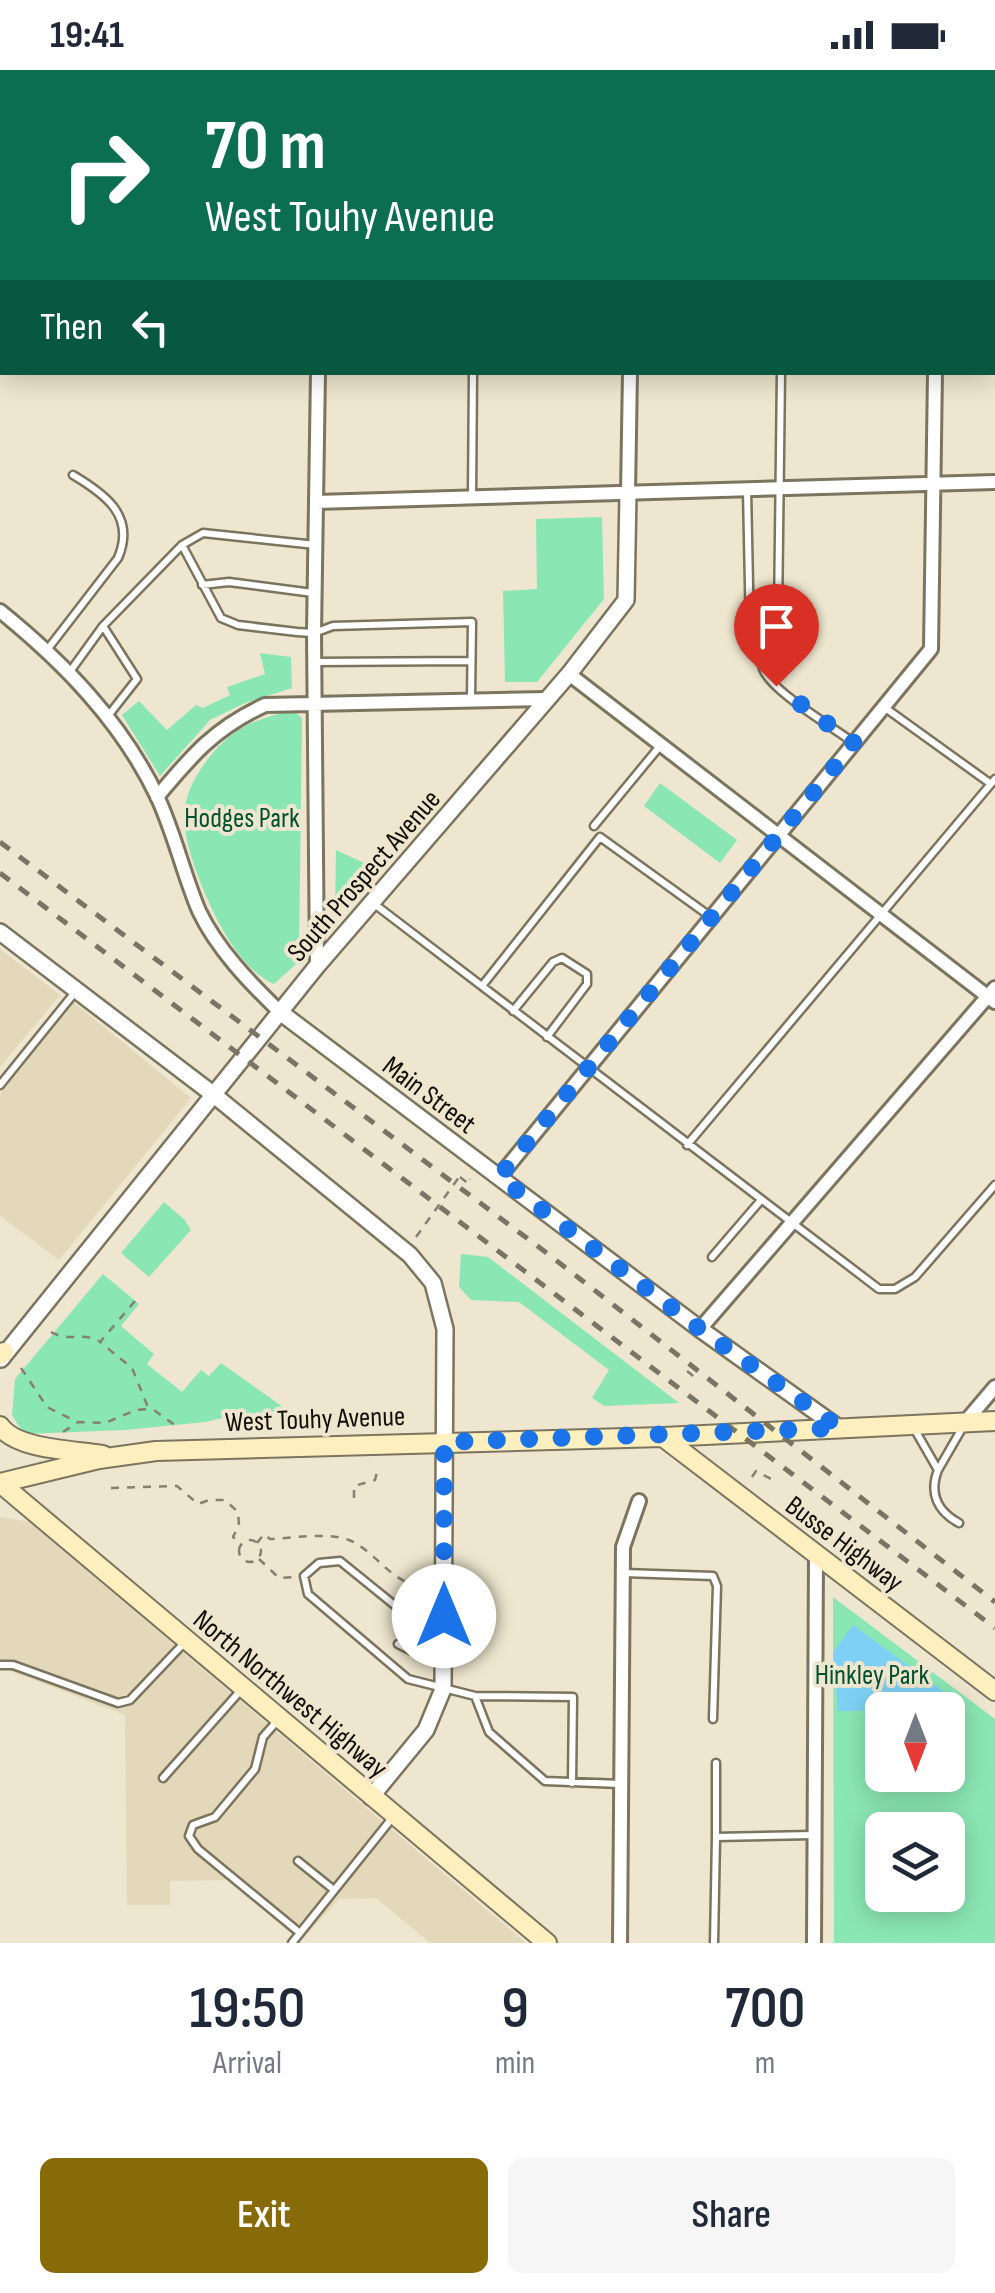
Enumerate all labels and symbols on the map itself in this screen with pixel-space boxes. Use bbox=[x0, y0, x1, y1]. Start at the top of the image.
pin bbox=[734, 584, 819, 687]
street label: South Prospect Avenue bbox=[281, 783, 448, 969]
park label: Hodges Park bbox=[184, 802, 300, 835]
street label: Main Street bbox=[376, 1049, 482, 1141]
street label: West Touhy Avenue bbox=[224, 1400, 406, 1439]
street label: Busse Highway bbox=[779, 1489, 910, 1599]
position arrow bbox=[392, 1564, 496, 1668]
street label: North Northwest Highway bbox=[186, 1603, 394, 1785]
park label: Hinkley Park bbox=[815, 1659, 930, 1692]
north arrow bbox=[865, 1692, 965, 1792]

